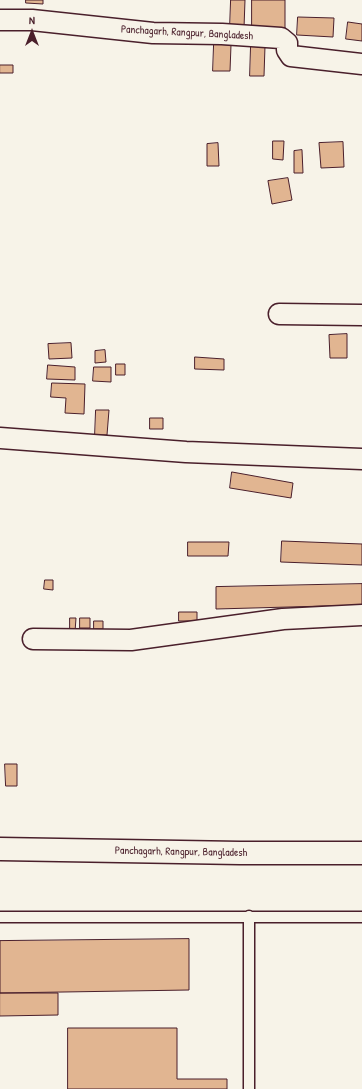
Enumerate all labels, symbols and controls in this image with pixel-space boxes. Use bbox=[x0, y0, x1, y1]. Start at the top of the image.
north arrow bbox=[12, 12, 52, 52]
text: N bbox=[29, 13, 35, 27]
street label: Panchagarh, Rangpur, Bangladesh bbox=[121, 23, 253, 43]
street label: Panchagarh, Rangpur, Bangladesh bbox=[115, 844, 247, 860]

